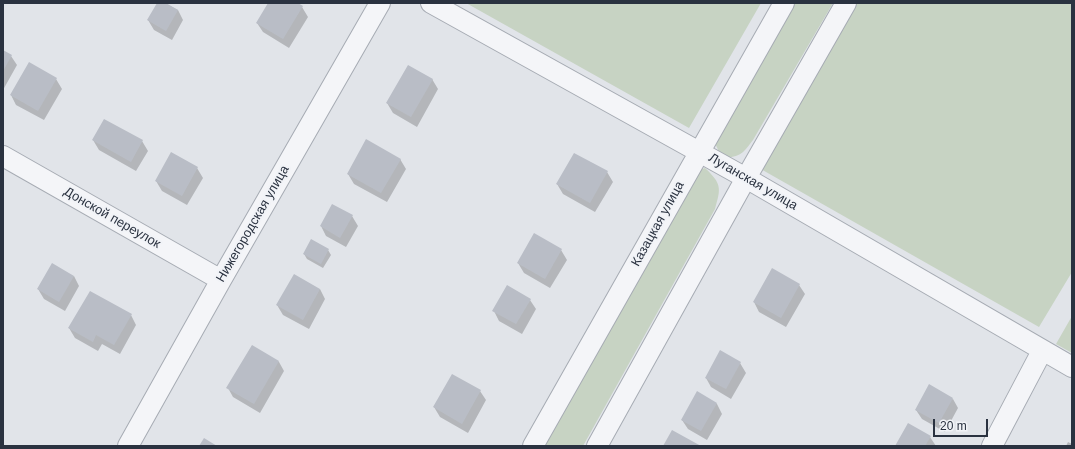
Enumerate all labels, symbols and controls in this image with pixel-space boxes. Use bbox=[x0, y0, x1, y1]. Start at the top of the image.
street label: Луганская улица bbox=[706, 150, 800, 214]
street label: Нижегородская улица bbox=[213, 163, 293, 285]
street label: Казацкая улица bbox=[628, 179, 688, 269]
street label: Донской переулок bbox=[61, 184, 163, 252]
scale bar bbox=[935, 411, 990, 437]
text: 20 m bbox=[940, 419, 967, 433]

